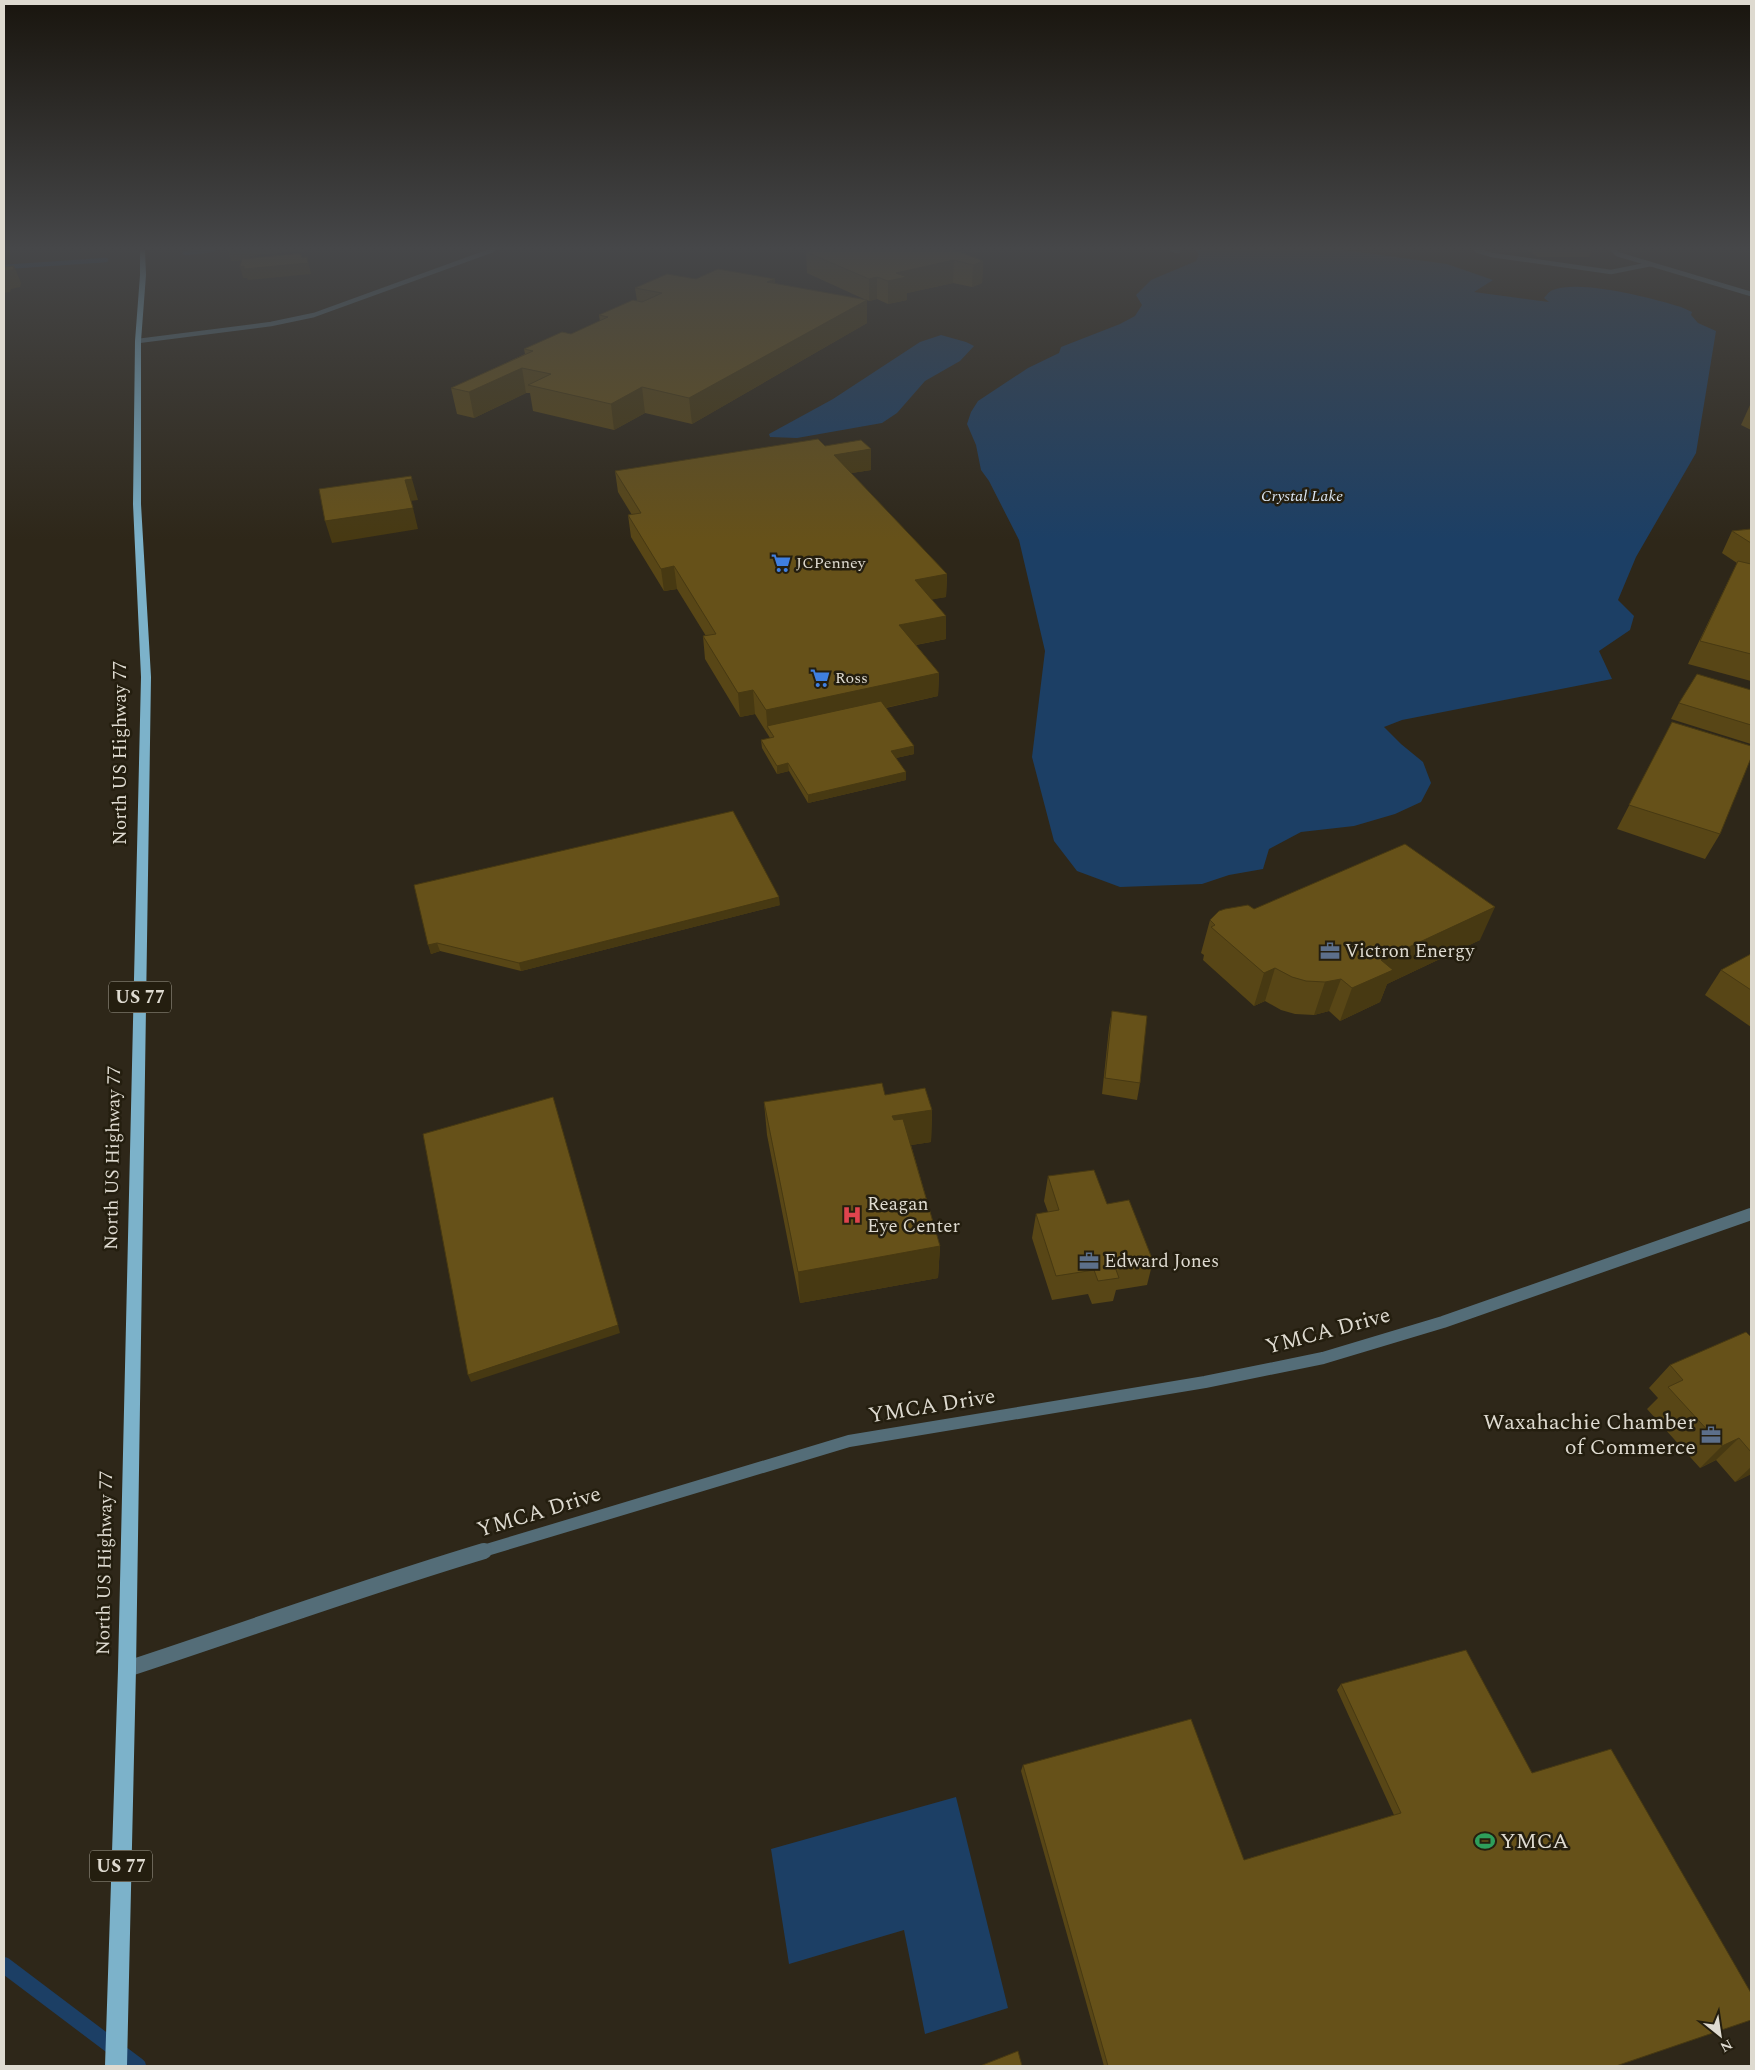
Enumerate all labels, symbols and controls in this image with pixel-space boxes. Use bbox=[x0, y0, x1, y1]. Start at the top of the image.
water label: Crystal Lake bbox=[1261, 484, 1343, 508]
place label: JCPenney bbox=[796, 551, 867, 575]
supermarket icon: JCPenney bbox=[770, 552, 792, 574]
street label: North US Highway 77 bbox=[106, 661, 135, 845]
place label: Ross bbox=[835, 666, 868, 690]
supermarket icon: Ross bbox=[809, 667, 831, 689]
place label: Victron Energy bbox=[1345, 937, 1475, 966]
office icon: Victron Energy bbox=[1319, 940, 1341, 962]
road number: US 77 bbox=[109, 982, 171, 1012]
street label: North US Highway 77 bbox=[97, 1066, 129, 1250]
place label: Reagan Eye Center bbox=[867, 1190, 960, 1241]
hospital icon: Reagan Eye Center bbox=[841, 1204, 863, 1226]
place label: Edward Jones bbox=[1104, 1247, 1219, 1276]
office icon: Edward Jones bbox=[1078, 1250, 1100, 1272]
street label: YMCA Drive bbox=[1262, 1298, 1394, 1364]
street label: YMCA Drive bbox=[866, 1380, 998, 1432]
place label: Waxahachie Chamber of Commerce bbox=[1483, 1406, 1696, 1464]
office icon: Waxahachie Chamber of Commerce bbox=[1700, 1424, 1722, 1446]
street label: North US Highway 77 bbox=[89, 1471, 121, 1655]
street label: YMCA Drive bbox=[473, 1477, 605, 1547]
place label: YMCA bbox=[1500, 1825, 1569, 1858]
sports icon: YMCA bbox=[1474, 1830, 1496, 1852]
road number: US 77 bbox=[90, 1850, 152, 1882]
north arrow bbox=[1695, 2010, 1745, 2060]
text: N bbox=[1716, 2034, 1736, 2058]

